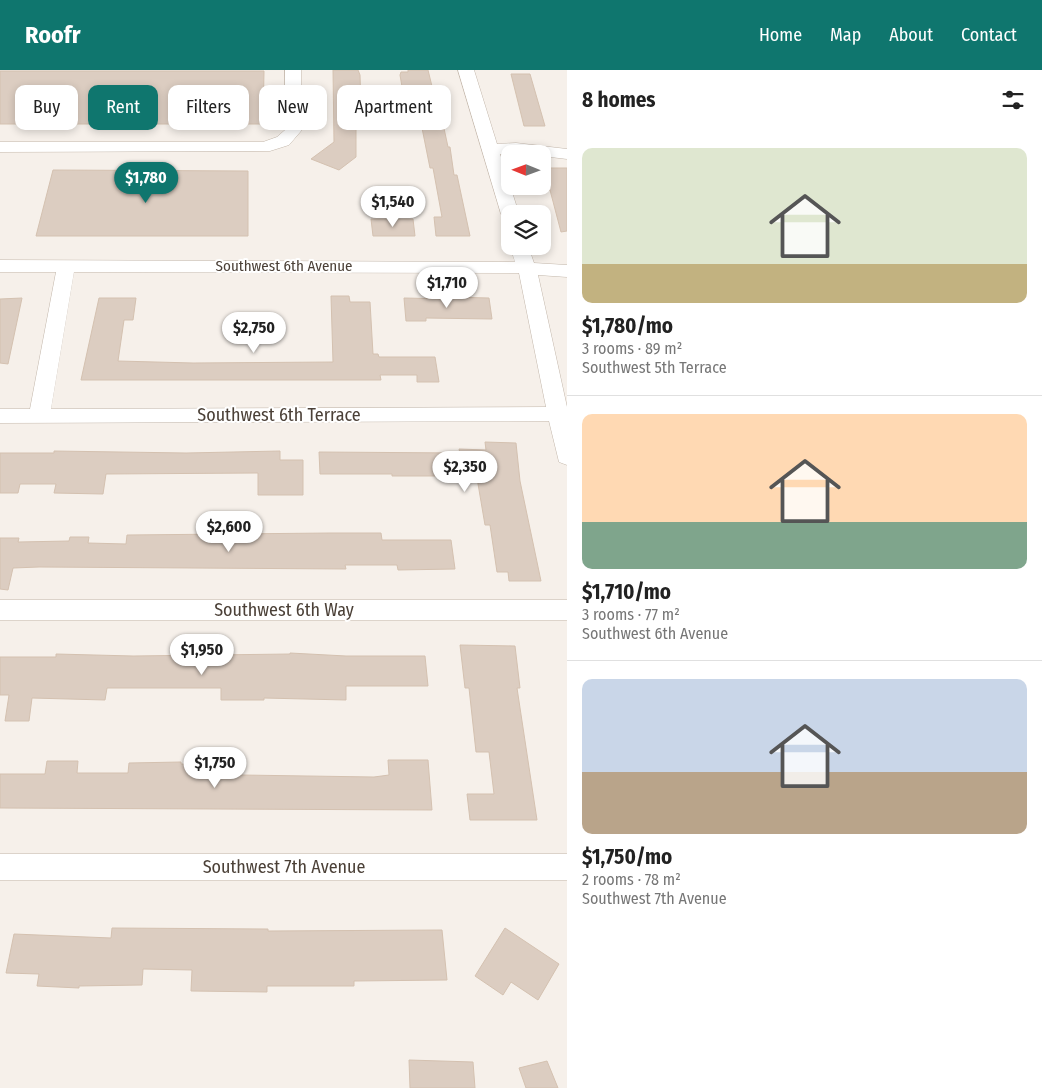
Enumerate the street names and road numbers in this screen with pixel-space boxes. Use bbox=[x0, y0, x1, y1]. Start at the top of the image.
street label: Southwest 6th Avenue bbox=[216, 257, 352, 275]
street label: Southwest 6th Terrace bbox=[197, 404, 361, 426]
street label: Southwest 6th Way bbox=[214, 599, 354, 621]
street label: Southwest 7th Avenue bbox=[203, 856, 365, 878]

